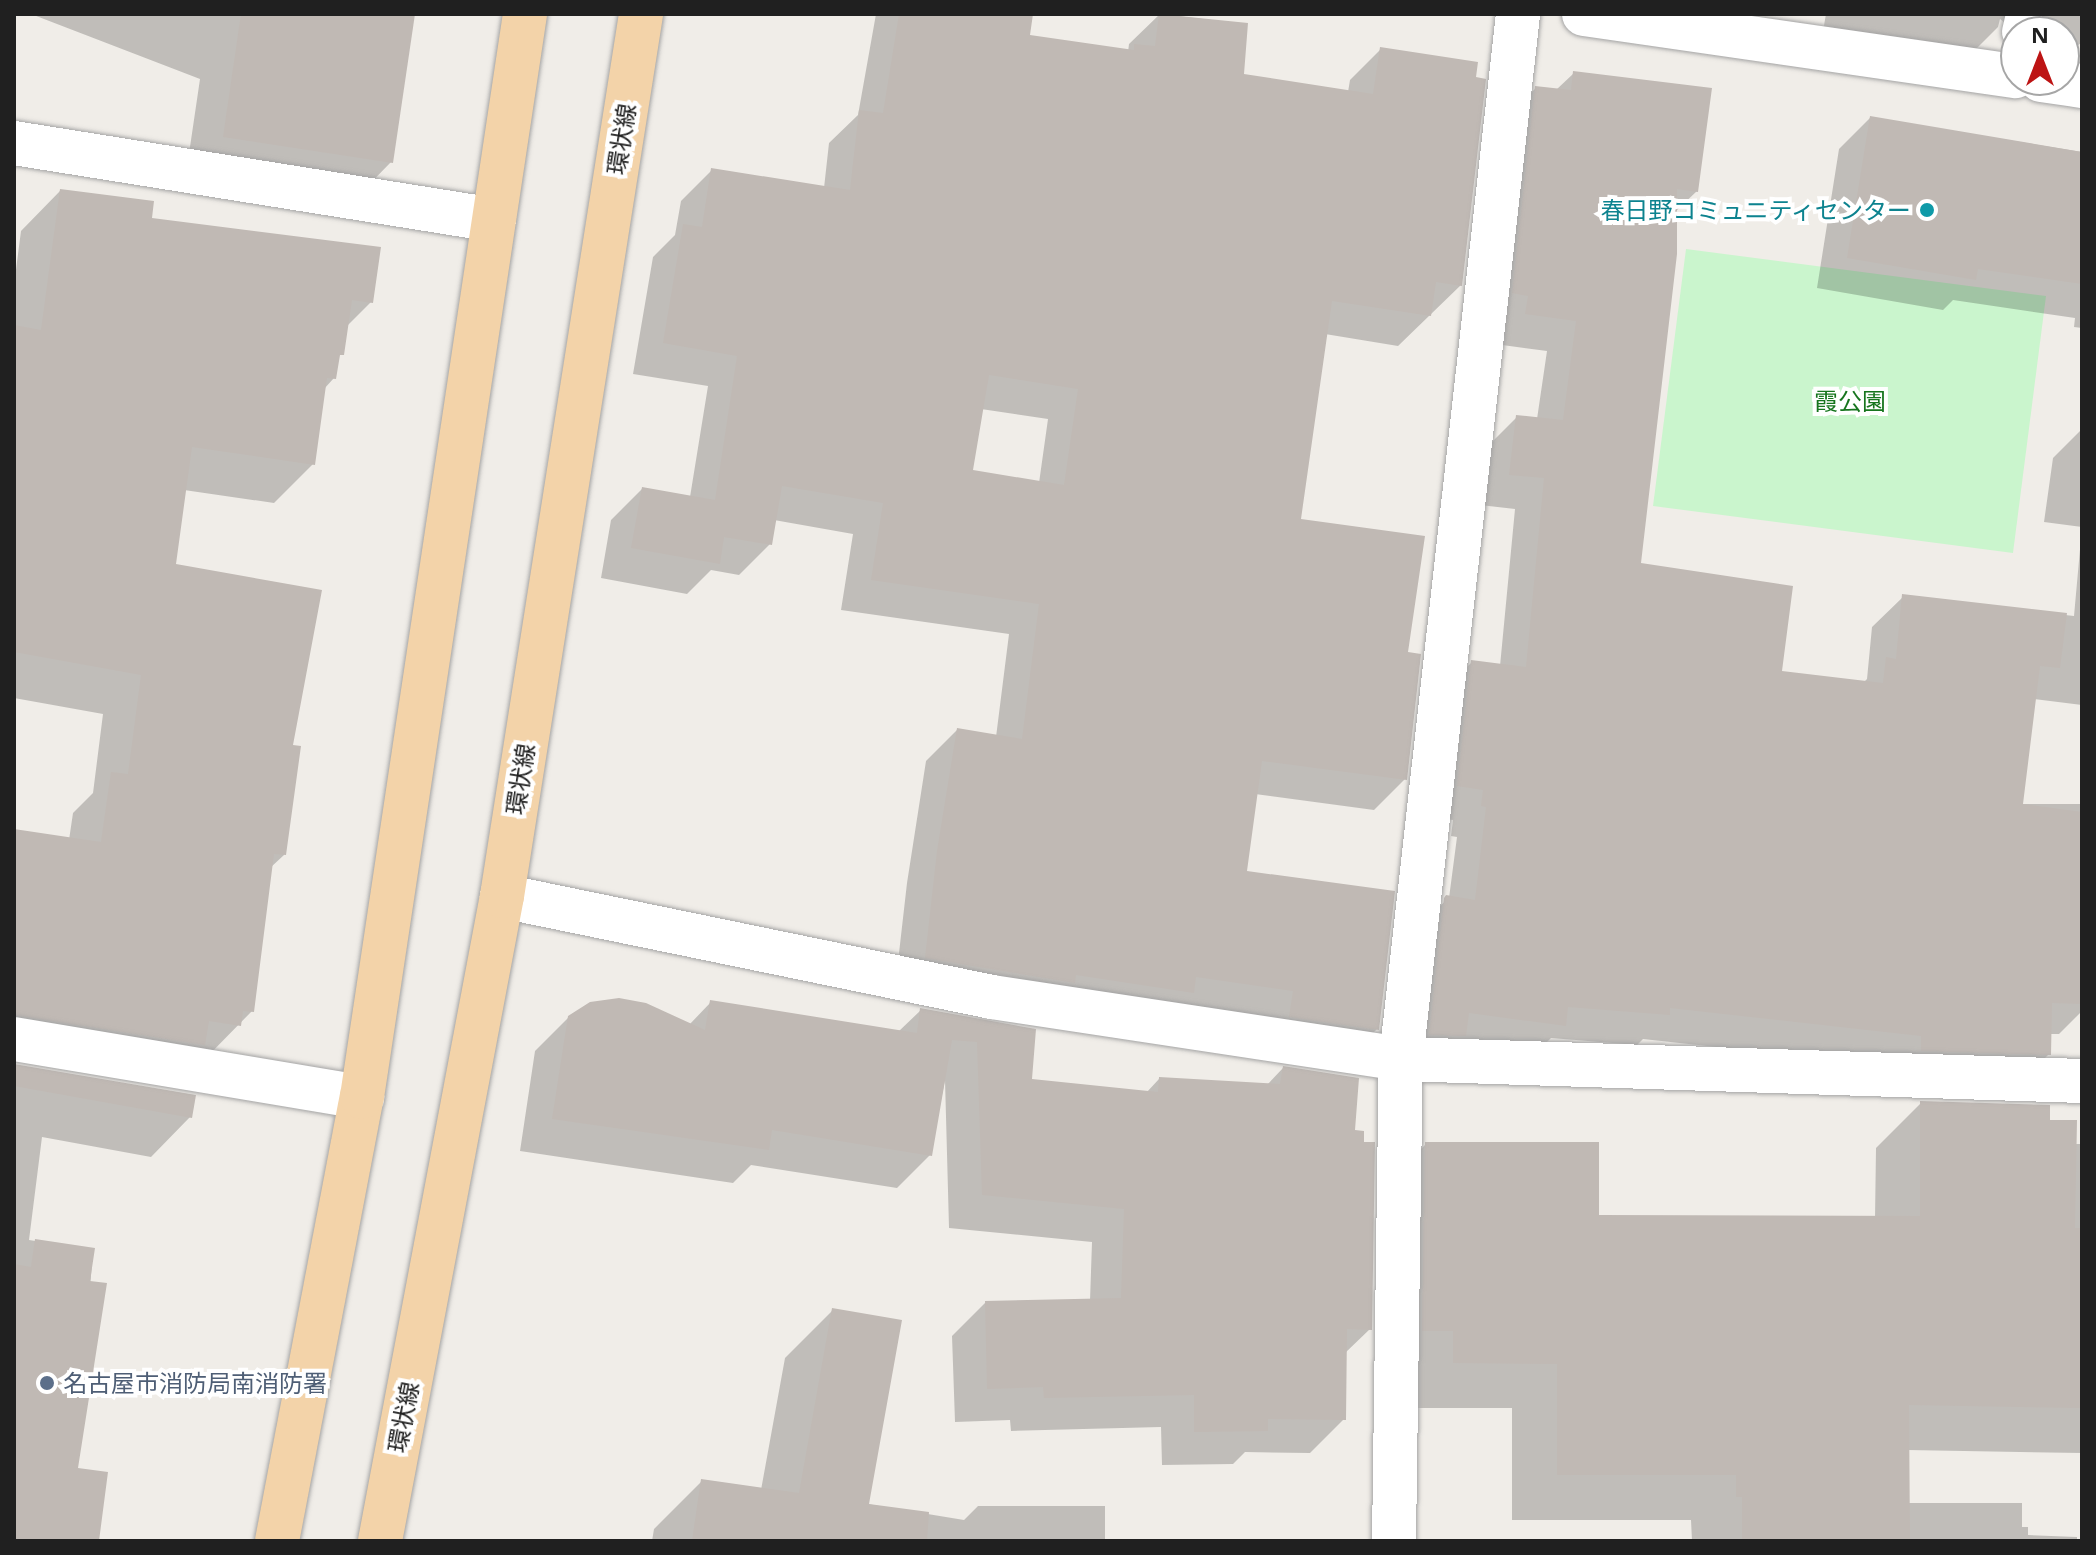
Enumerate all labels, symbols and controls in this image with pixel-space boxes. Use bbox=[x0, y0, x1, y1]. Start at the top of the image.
north arrow bbox=[2000, 16, 2080, 96]
text: N bbox=[2031, 19, 2049, 49]
street label: 環状線 bbox=[601, 101, 641, 177]
place label: 春日野コミュニティセンター bbox=[1599, 196, 1911, 224]
marker: 春日野コミュニティセンター bbox=[1918, 201, 1936, 219]
park label: 霞公園 bbox=[1814, 387, 1886, 415]
street label: 環状線 bbox=[500, 741, 540, 817]
place label: 名古屋市消防局南消防署 bbox=[63, 1369, 327, 1397]
marker: 名古屋市消防局南消防署 bbox=[38, 1374, 56, 1392]
street label: 環状線 bbox=[382, 1379, 424, 1455]

